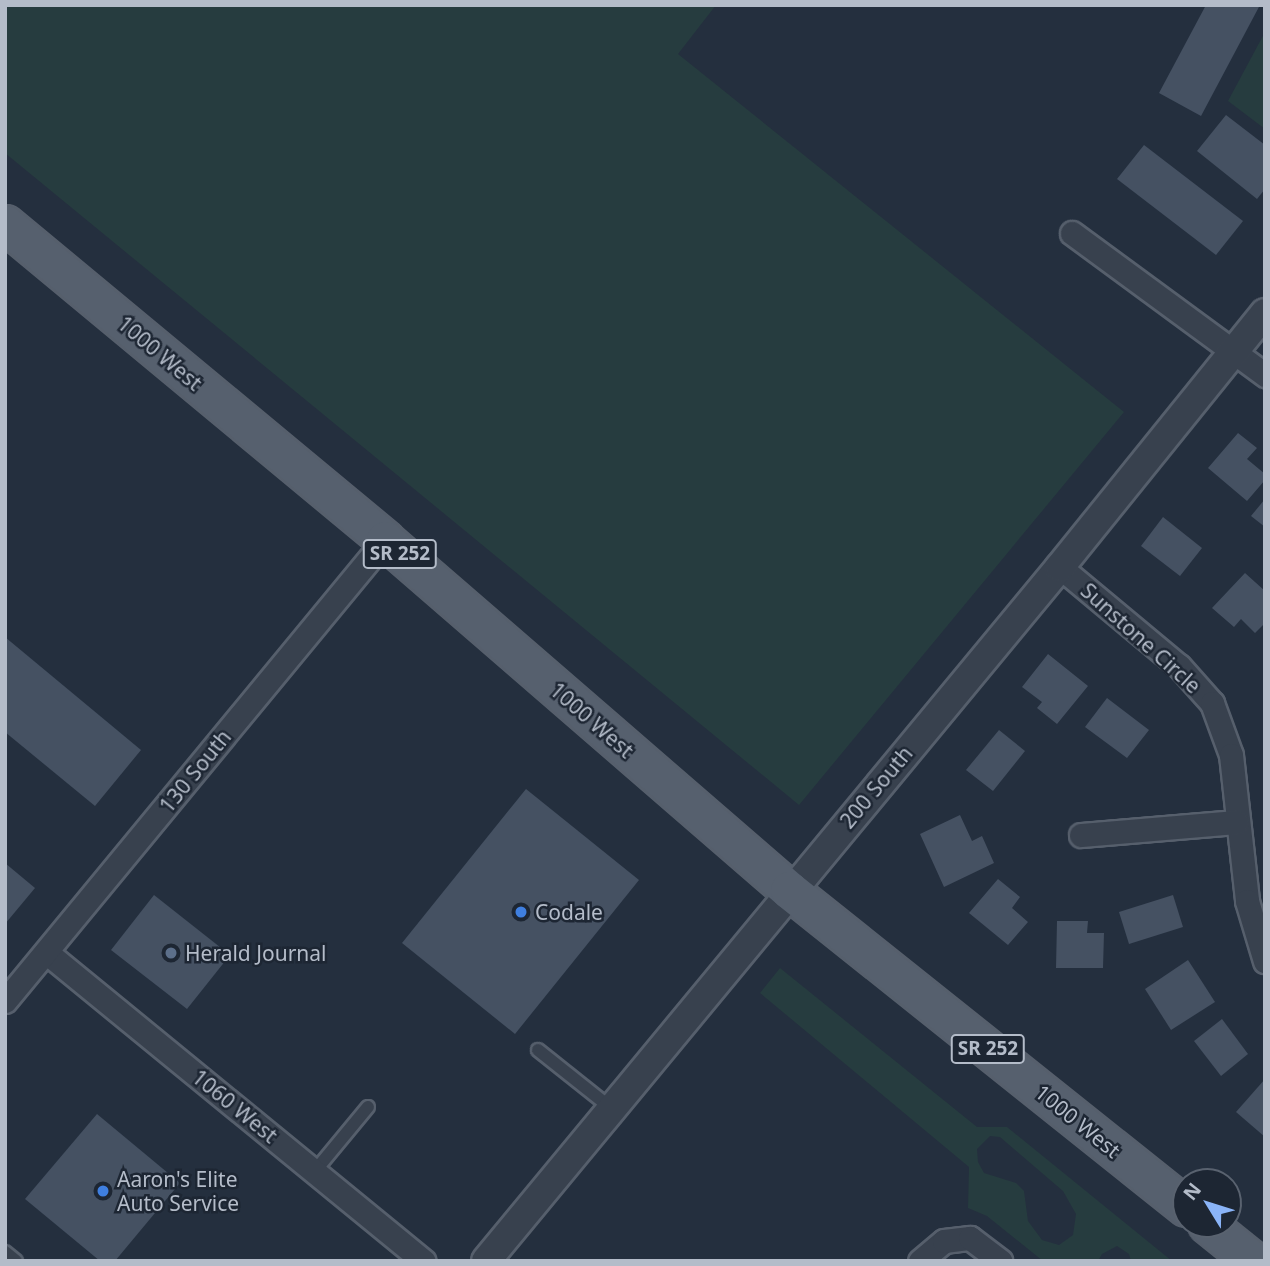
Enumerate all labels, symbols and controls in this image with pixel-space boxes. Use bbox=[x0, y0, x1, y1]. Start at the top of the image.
street label: 1000 West bbox=[113, 311, 207, 395]
road number: SR 252 bbox=[362, 538, 438, 569]
street label: Sunstone Circle bbox=[1076, 578, 1206, 698]
street label: 1000 West bbox=[545, 677, 639, 763]
street label: 130 South bbox=[154, 724, 236, 818]
street label: 200 South bbox=[834, 741, 918, 833]
place label: Codale bbox=[535, 899, 603, 925]
marker: Codale bbox=[513, 904, 529, 920]
place label: Herald Journal bbox=[185, 940, 326, 966]
marker: Herald Journal bbox=[163, 945, 179, 961]
road number: SR 252 bbox=[950, 1034, 1026, 1064]
street label: 1060 West bbox=[187, 1064, 283, 1148]
street label: 1000 West bbox=[1030, 1079, 1126, 1163]
place label: Aaron's Elite Auto Service bbox=[117, 1166, 239, 1216]
north arrow bbox=[1172, 1168, 1242, 1238]
text: N bbox=[1177, 1177, 1207, 1205]
marker: Aaron's Elite Auto Service bbox=[95, 1183, 111, 1199]

